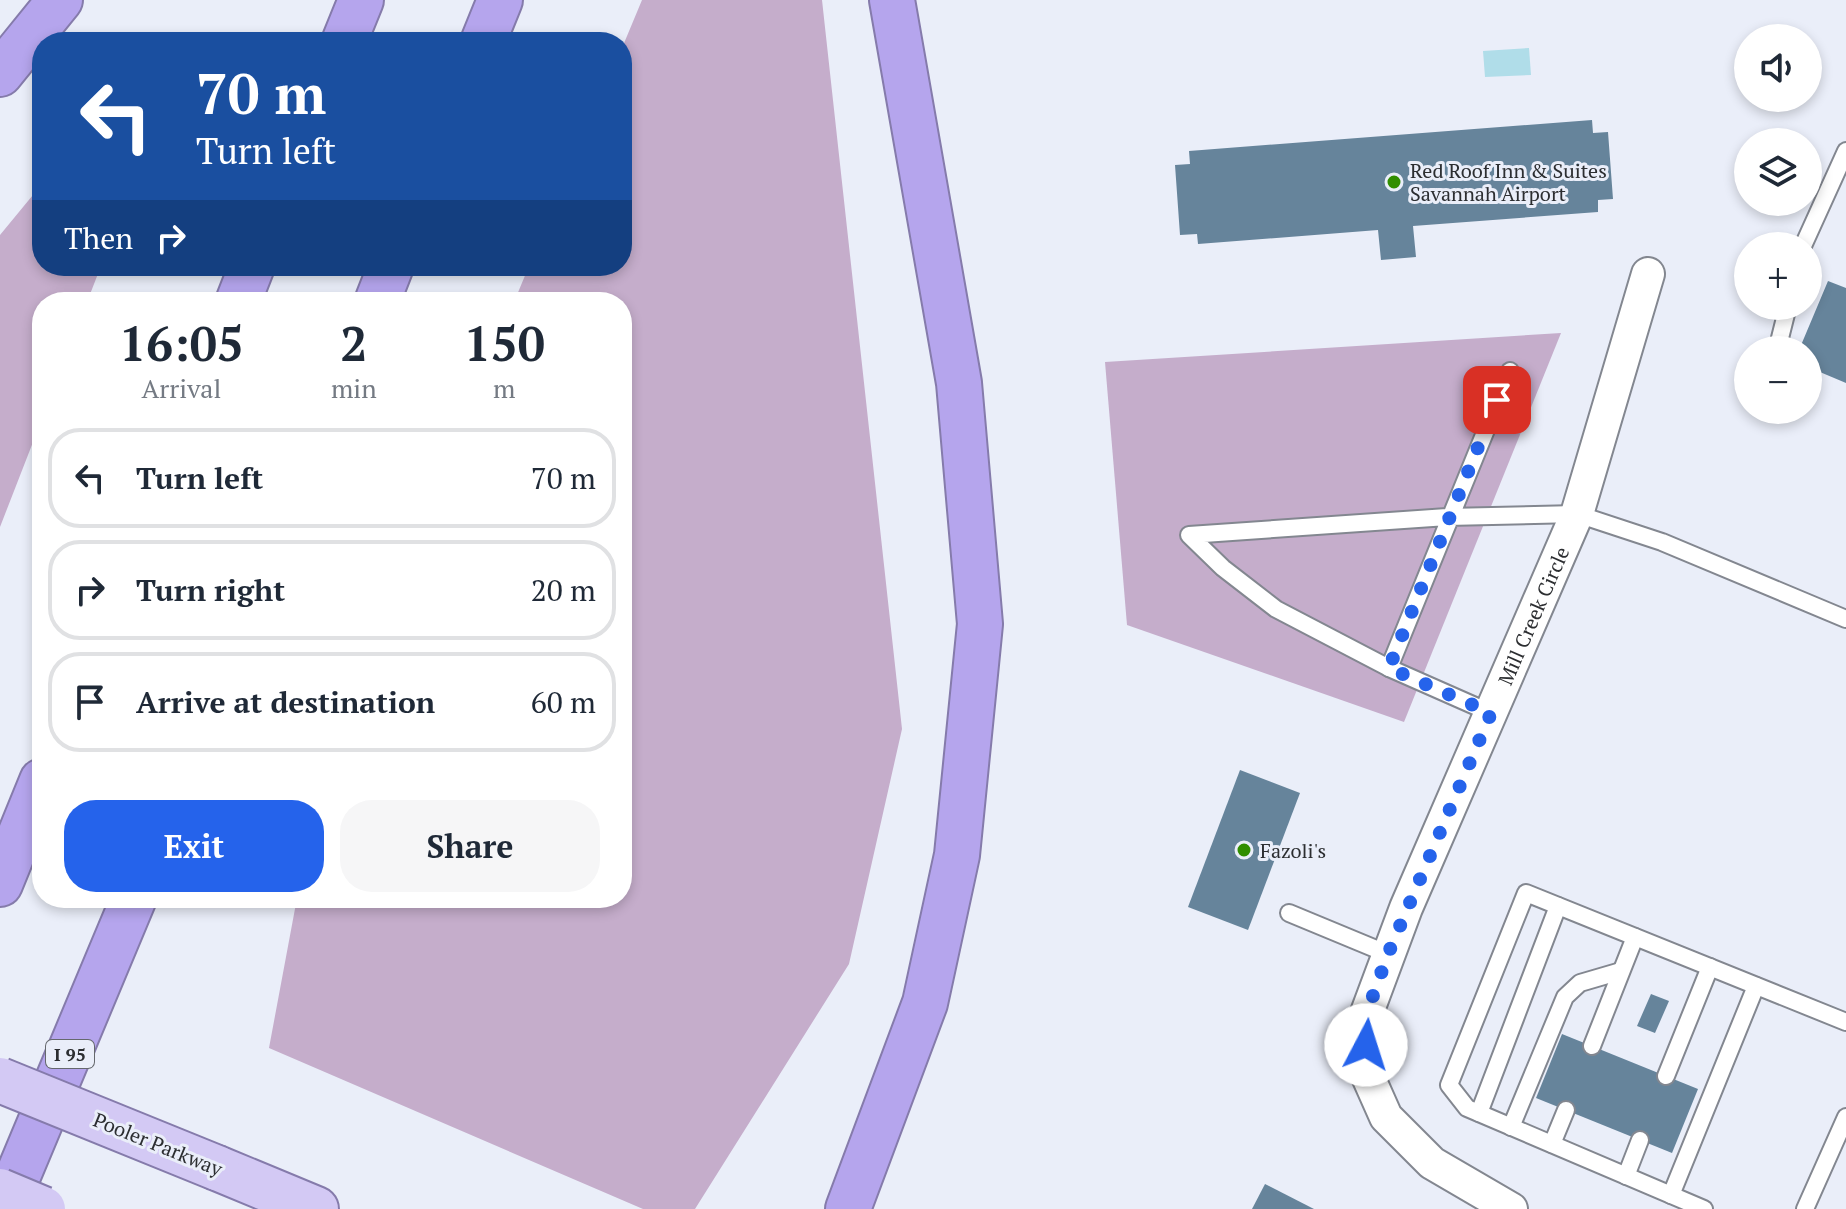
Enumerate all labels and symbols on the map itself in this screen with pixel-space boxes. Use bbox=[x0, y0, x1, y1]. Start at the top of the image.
place label: Red Roof Inn & Suites Savannah Airport bbox=[1410, 157, 1607, 207]
marker: Red Roof Inn & Suites Savannah Airport bbox=[1385, 173, 1403, 191]
pin bbox=[1463, 366, 1531, 434]
street label: Mill Creek Circle bbox=[1491, 542, 1575, 689]
place label: Fazoli's bbox=[1260, 837, 1326, 864]
marker: Fazoli's bbox=[1235, 841, 1253, 859]
position arrow bbox=[1324, 1003, 1408, 1087]
road number: I 95 bbox=[46, 1040, 94, 1068]
street label: Pooler Parkway bbox=[90, 1106, 227, 1182]

